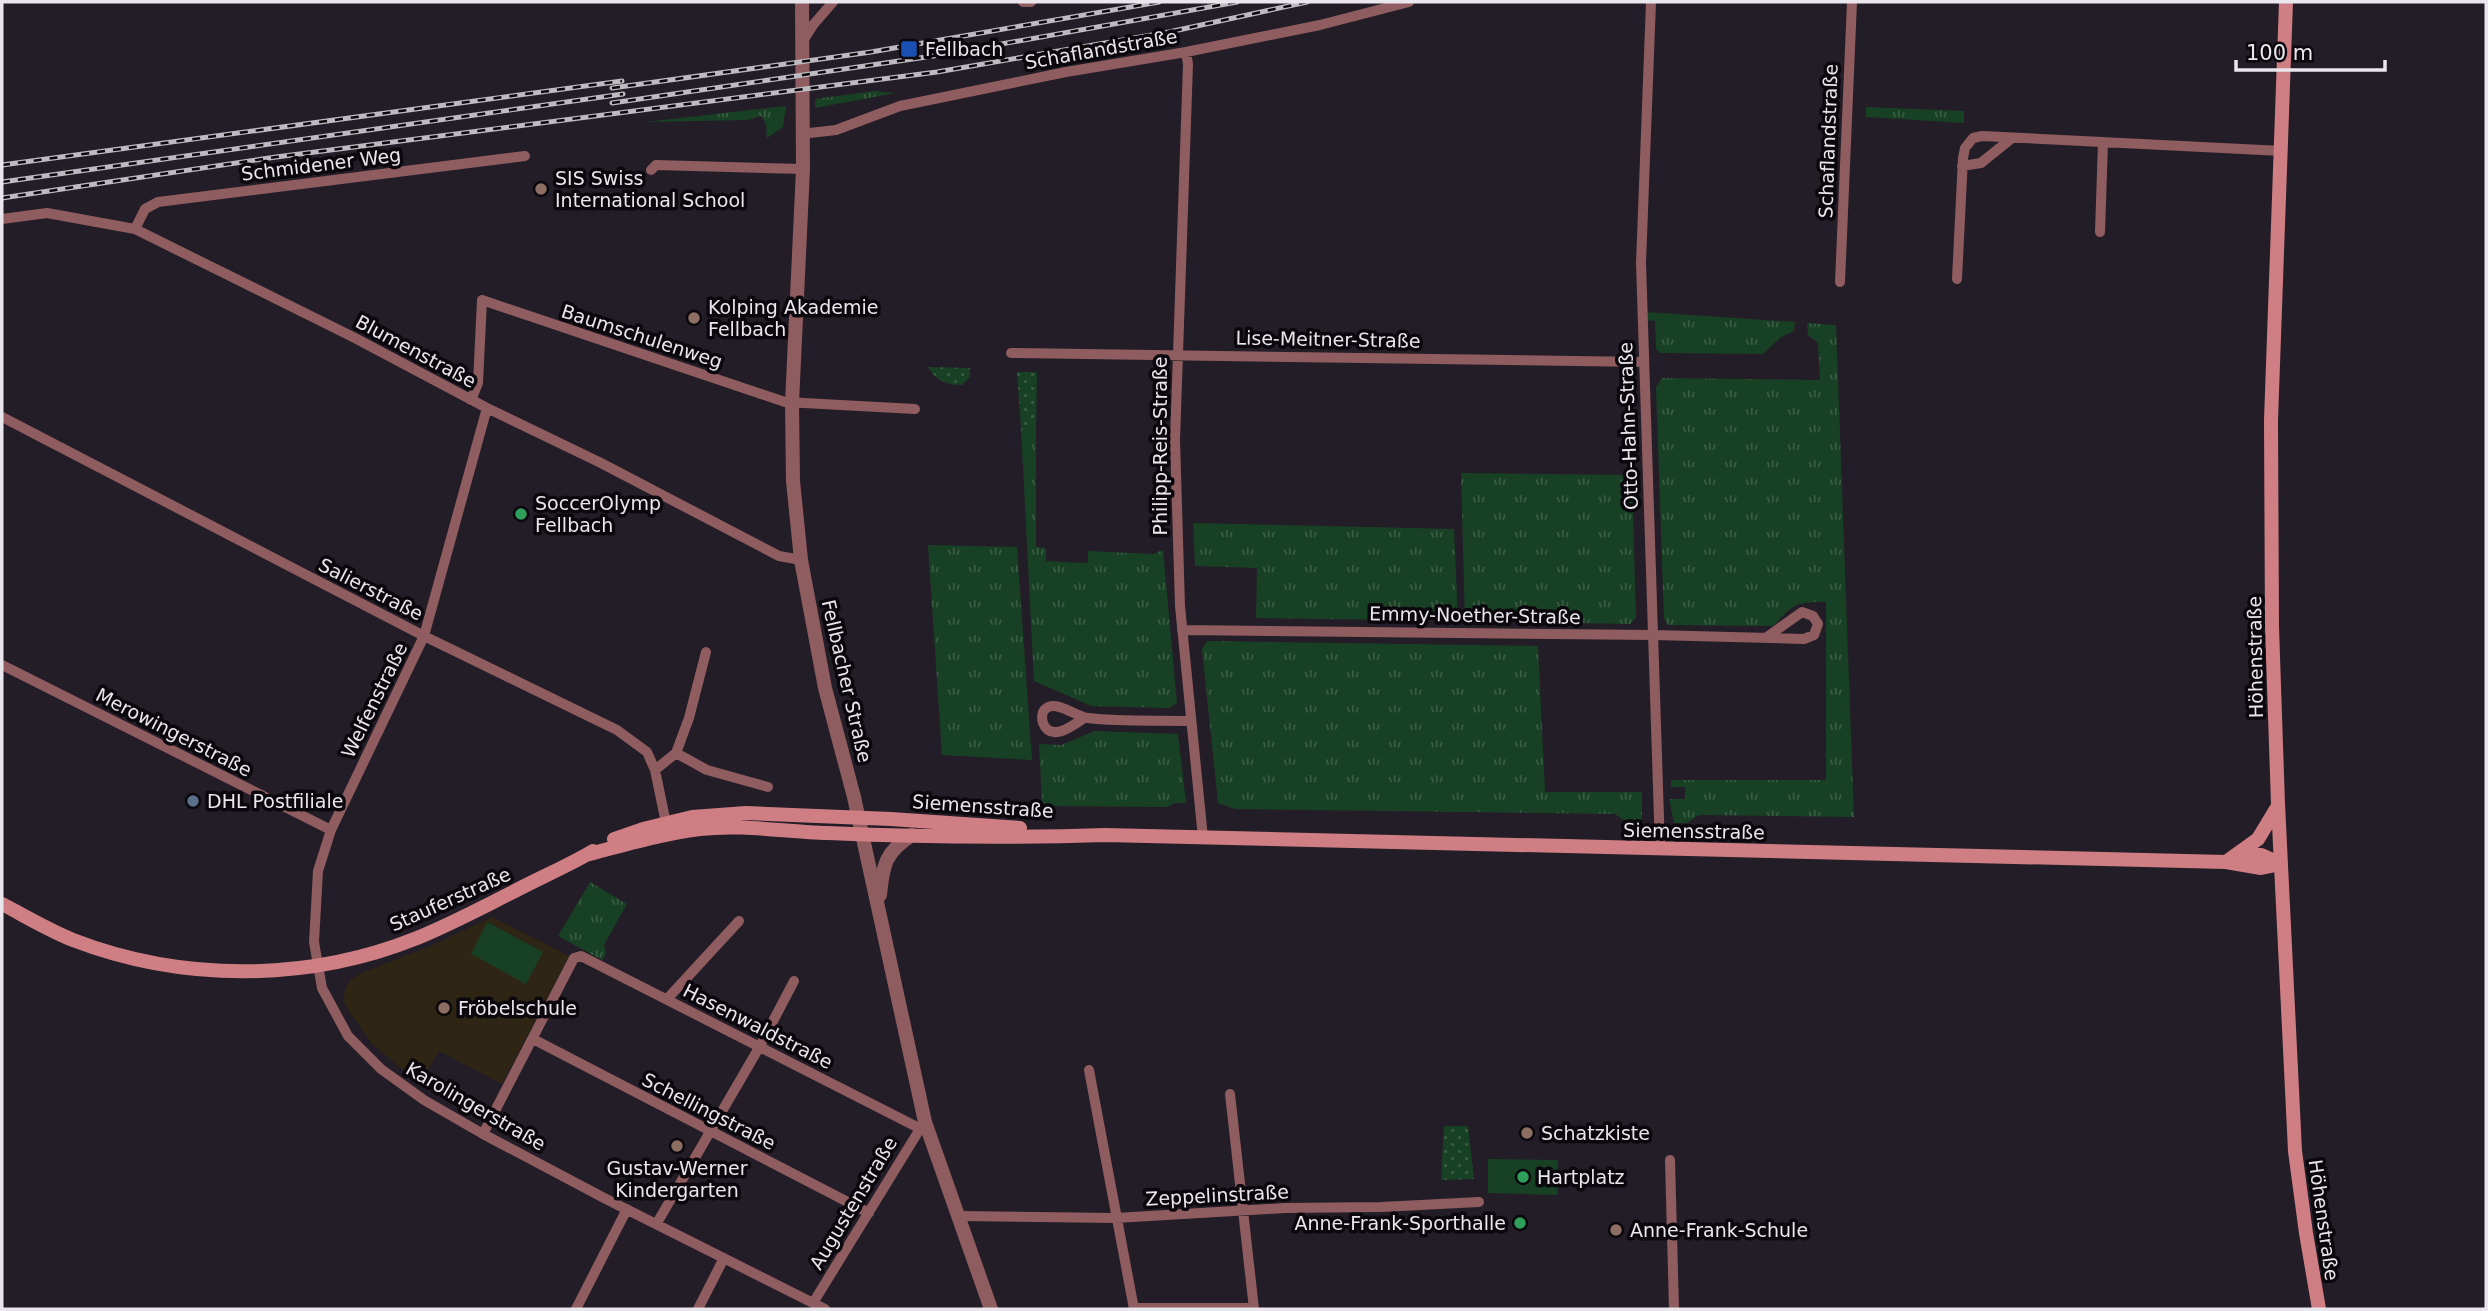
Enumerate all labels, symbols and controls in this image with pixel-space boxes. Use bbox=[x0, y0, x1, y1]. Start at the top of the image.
street label: Schaflandstraße bbox=[1023, 25, 1179, 73]
scale bar bbox=[2236, 28, 2385, 72]
place label: Fellbach bbox=[925, 38, 1003, 60]
marker: Fellbach bbox=[899, 39, 919, 59]
text: 100 m bbox=[2246, 41, 2313, 65]
street label: Schaflandstraße bbox=[1814, 63, 1842, 219]
street label: Schmidener Weg bbox=[240, 143, 402, 185]
place label: SIS Swiss International School bbox=[555, 167, 745, 211]
marker: SIS Swiss International School bbox=[533, 181, 549, 197]
place label: Kolping Akademie Fellbach bbox=[708, 296, 878, 340]
street label: Baumschulenweg bbox=[559, 300, 725, 372]
street label: Blumenstraße bbox=[352, 310, 480, 392]
marker: Kolping Akademie Fellbach bbox=[686, 310, 702, 326]
street label: Lise-Meitner-Straße bbox=[1235, 326, 1421, 352]
street label: Otto-Hahn-Straße bbox=[1614, 342, 1642, 510]
street label: Philipp-Reis-Straße bbox=[1149, 356, 1171, 536]
place label: SoccerOlymp Fellbach bbox=[535, 492, 661, 536]
marker: SoccerOlymp Fellbach bbox=[513, 506, 529, 522]
street label: Salierstraße bbox=[315, 553, 427, 625]
street label: Höhenstraße bbox=[2243, 596, 2267, 718]
street label: Fellbacher Straße bbox=[818, 597, 876, 765]
street label: Emmy-Noether-Straße bbox=[1369, 602, 1581, 628]
street label: Welfenstraße bbox=[337, 639, 411, 761]
street label: Merowingerstraße bbox=[92, 683, 256, 781]
place label: DHL Postfiliale bbox=[207, 790, 343, 812]
street label: Siemensstraße bbox=[912, 790, 1054, 822]
marker: DHL Postfiliale bbox=[185, 793, 201, 809]
street label: Siemensstraße bbox=[1623, 819, 1765, 843]
street label: Stauferstraße bbox=[386, 863, 514, 935]
street label: Hasenwaldstraße bbox=[680, 979, 836, 1073]
place label: Fröbelschule bbox=[458, 997, 577, 1019]
marker: Fröbelschule bbox=[436, 1000, 452, 1016]
street label: Karolingerstraße bbox=[402, 1057, 550, 1155]
street label: Schellingstraße bbox=[639, 1068, 779, 1154]
place label: Schatzkiste bbox=[1541, 1122, 1650, 1144]
marker: Schatzkiste bbox=[1519, 1125, 1535, 1141]
street label: Augustenstraße bbox=[805, 1133, 901, 1273]
marker: Gustav-Werner Kindergarten bbox=[669, 1138, 685, 1154]
place label: Gustav-Werner Kindergarten bbox=[607, 1157, 748, 1201]
street label: Höhenstraße bbox=[2305, 1158, 2343, 1282]
place label: Hartplatz bbox=[1537, 1166, 1625, 1188]
marker: Hartplatz bbox=[1515, 1169, 1531, 1185]
street label: Zeppelinstraße bbox=[1145, 1180, 1289, 1210]
place label: Anne-Frank-Sporthalle bbox=[1295, 1212, 1506, 1234]
marker: Anne-Frank-Sporthalle bbox=[1512, 1215, 1528, 1231]
place label: Anne-Frank-Schule bbox=[1630, 1219, 1808, 1241]
marker: Anne-Frank-Schule bbox=[1608, 1222, 1624, 1238]

